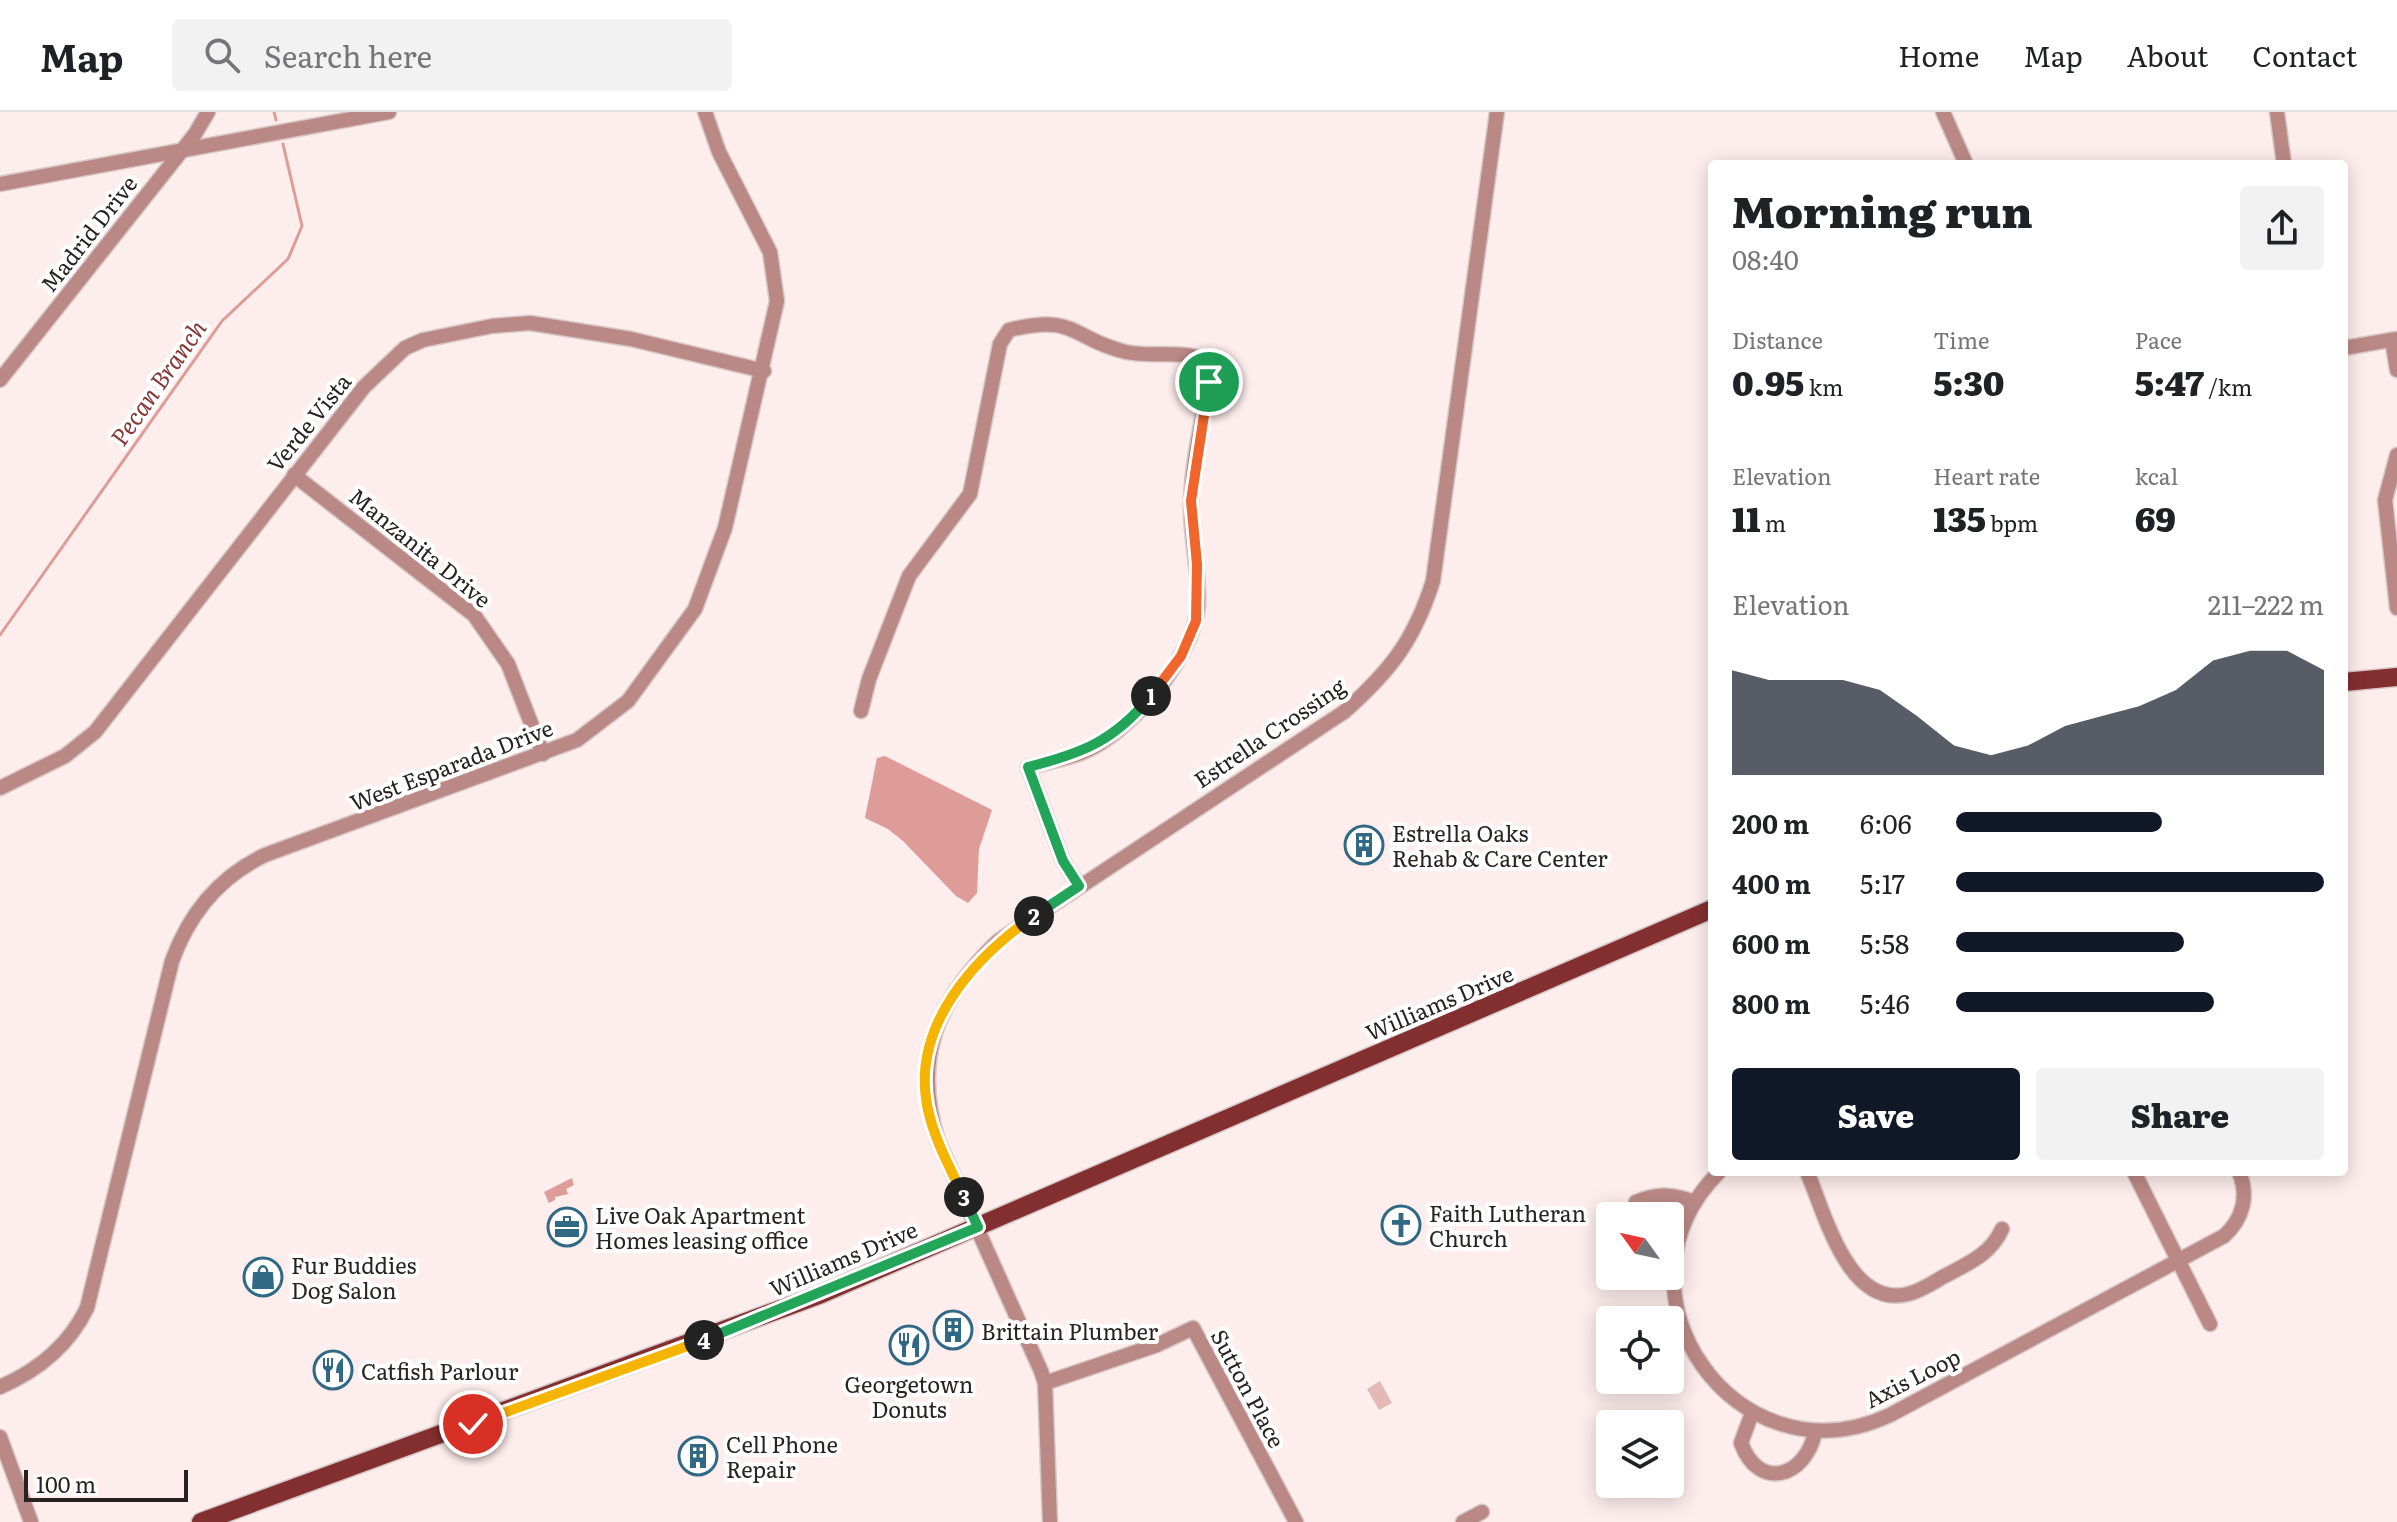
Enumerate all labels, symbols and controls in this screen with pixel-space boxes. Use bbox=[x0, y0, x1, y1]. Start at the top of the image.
search box bbox=[172, 19, 732, 91]
text: Map bbox=[40, 27, 124, 84]
icon: search bbox=[200, 33, 244, 77]
text: Search here bbox=[264, 33, 432, 77]
text: Home bbox=[1898, 34, 1979, 76]
text: Map bbox=[2023, 34, 2083, 76]
text: About bbox=[2127, 34, 2208, 76]
text: Contact bbox=[2252, 34, 2357, 76]
street label: Madrid Drive bbox=[32, 168, 144, 298]
text: Morning run bbox=[1732, 176, 2033, 242]
button: share bbox=[2240, 186, 2324, 270]
text: 08:40 bbox=[1732, 239, 1799, 278]
water label: Pecan Branch bbox=[101, 312, 213, 452]
text: Distance bbox=[1732, 323, 1823, 356]
text: Time bbox=[1933, 323, 1989, 356]
text: Pace bbox=[2135, 323, 2182, 356]
pin bbox=[1175, 348, 1243, 416]
text: 0.95 bbox=[1732, 356, 1804, 406]
text: 5:30 bbox=[1933, 356, 2004, 406]
text: 5:47 bbox=[2135, 356, 2204, 406]
icon: arrive bbox=[1187, 360, 1231, 404]
street label: Verde Vista bbox=[258, 366, 358, 478]
text: km bbox=[1804, 370, 1843, 403]
text: /km bbox=[2204, 370, 2252, 403]
text: Elevation bbox=[1732, 459, 1831, 492]
text: Heart rate bbox=[1933, 459, 2040, 492]
text: kcal bbox=[2135, 459, 2178, 492]
street label: Manzanita Drive bbox=[343, 479, 499, 615]
text: 11 bbox=[1732, 492, 1760, 542]
text: 135 bbox=[1933, 492, 1986, 542]
text: 69 bbox=[2135, 492, 2176, 542]
text: m bbox=[1760, 506, 1786, 539]
text: bpm bbox=[1986, 506, 2038, 539]
text: Elevation bbox=[1732, 584, 1850, 623]
text: 211–222 m bbox=[2208, 584, 2324, 623]
street label: Estrella Crossing bbox=[1187, 669, 1352, 795]
pin: 1 bbox=[1131, 676, 1171, 716]
text: 1 bbox=[1146, 679, 1156, 712]
street label: West Esparada Drive bbox=[345, 710, 557, 818]
text: 200 m bbox=[1732, 803, 1809, 842]
text: 6:06 bbox=[1860, 803, 1912, 842]
place label: Estrella Oaks Rehab & Care Center bbox=[1392, 816, 1608, 874]
building icon: Estrella Oaks Rehab & Care Center bbox=[1343, 824, 1385, 866]
text: 400 m bbox=[1732, 863, 1811, 902]
text: 5:17 bbox=[1860, 863, 1905, 902]
pin: 2 bbox=[1014, 896, 1054, 936]
text: 2 bbox=[1028, 899, 1040, 932]
text: 600 m bbox=[1732, 923, 1810, 962]
text: 5:58 bbox=[1860, 923, 1909, 962]
street label: Williams Drive bbox=[1360, 956, 1518, 1048]
text: 800 m bbox=[1732, 983, 1810, 1022]
text: 5:46 bbox=[1860, 983, 1910, 1022]
button: Save bbox=[1732, 1068, 2020, 1160]
button: Share bbox=[2036, 1068, 2324, 1160]
pin: 3 bbox=[944, 1177, 984, 1217]
text: 3 bbox=[958, 1180, 970, 1213]
place label: Faith Lutheran Church bbox=[1429, 1196, 1586, 1254]
place label: Live Oak Apartment Homes leasing office bbox=[595, 1198, 808, 1256]
north arrow bbox=[1596, 1202, 1684, 1290]
map controls bbox=[1596, 1202, 1684, 1498]
church icon: Faith Lutheran Church bbox=[1380, 1204, 1422, 1246]
office icon: Live Oak Apartment Homes leasing office bbox=[546, 1206, 588, 1248]
street label: Williams Drive bbox=[764, 1212, 922, 1304]
place label: Fur Buddies Dog Salon bbox=[291, 1248, 416, 1306]
shop icon: Fur Buddies Dog Salon bbox=[242, 1256, 284, 1298]
button: locate bbox=[1596, 1306, 1684, 1394]
building icon: Brittain Plumber bbox=[932, 1309, 974, 1351]
place label: Brittain Plumber bbox=[981, 1314, 1159, 1347]
pin: 4 bbox=[684, 1320, 724, 1360]
text: 4 bbox=[697, 1323, 711, 1356]
street label: Sutton Place bbox=[1204, 1323, 1294, 1453]
restaurant icon: Georgetown Donuts bbox=[888, 1324, 930, 1366]
street label: Axis Loop bbox=[1858, 1339, 1966, 1415]
restaurant icon: Catfish Parlour bbox=[312, 1349, 354, 1391]
place label: Catfish Parlour bbox=[361, 1354, 519, 1387]
place label: Georgetown Donuts bbox=[845, 1367, 973, 1425]
pin bbox=[439, 1390, 507, 1458]
icon: check bbox=[451, 1402, 495, 1446]
button: layers bbox=[1596, 1410, 1684, 1498]
place label: Cell Phone Repair bbox=[726, 1427, 838, 1485]
building icon: Cell Phone Repair bbox=[677, 1435, 719, 1477]
scale bar bbox=[24, 1466, 188, 1502]
text: 100 m bbox=[36, 1467, 96, 1500]

